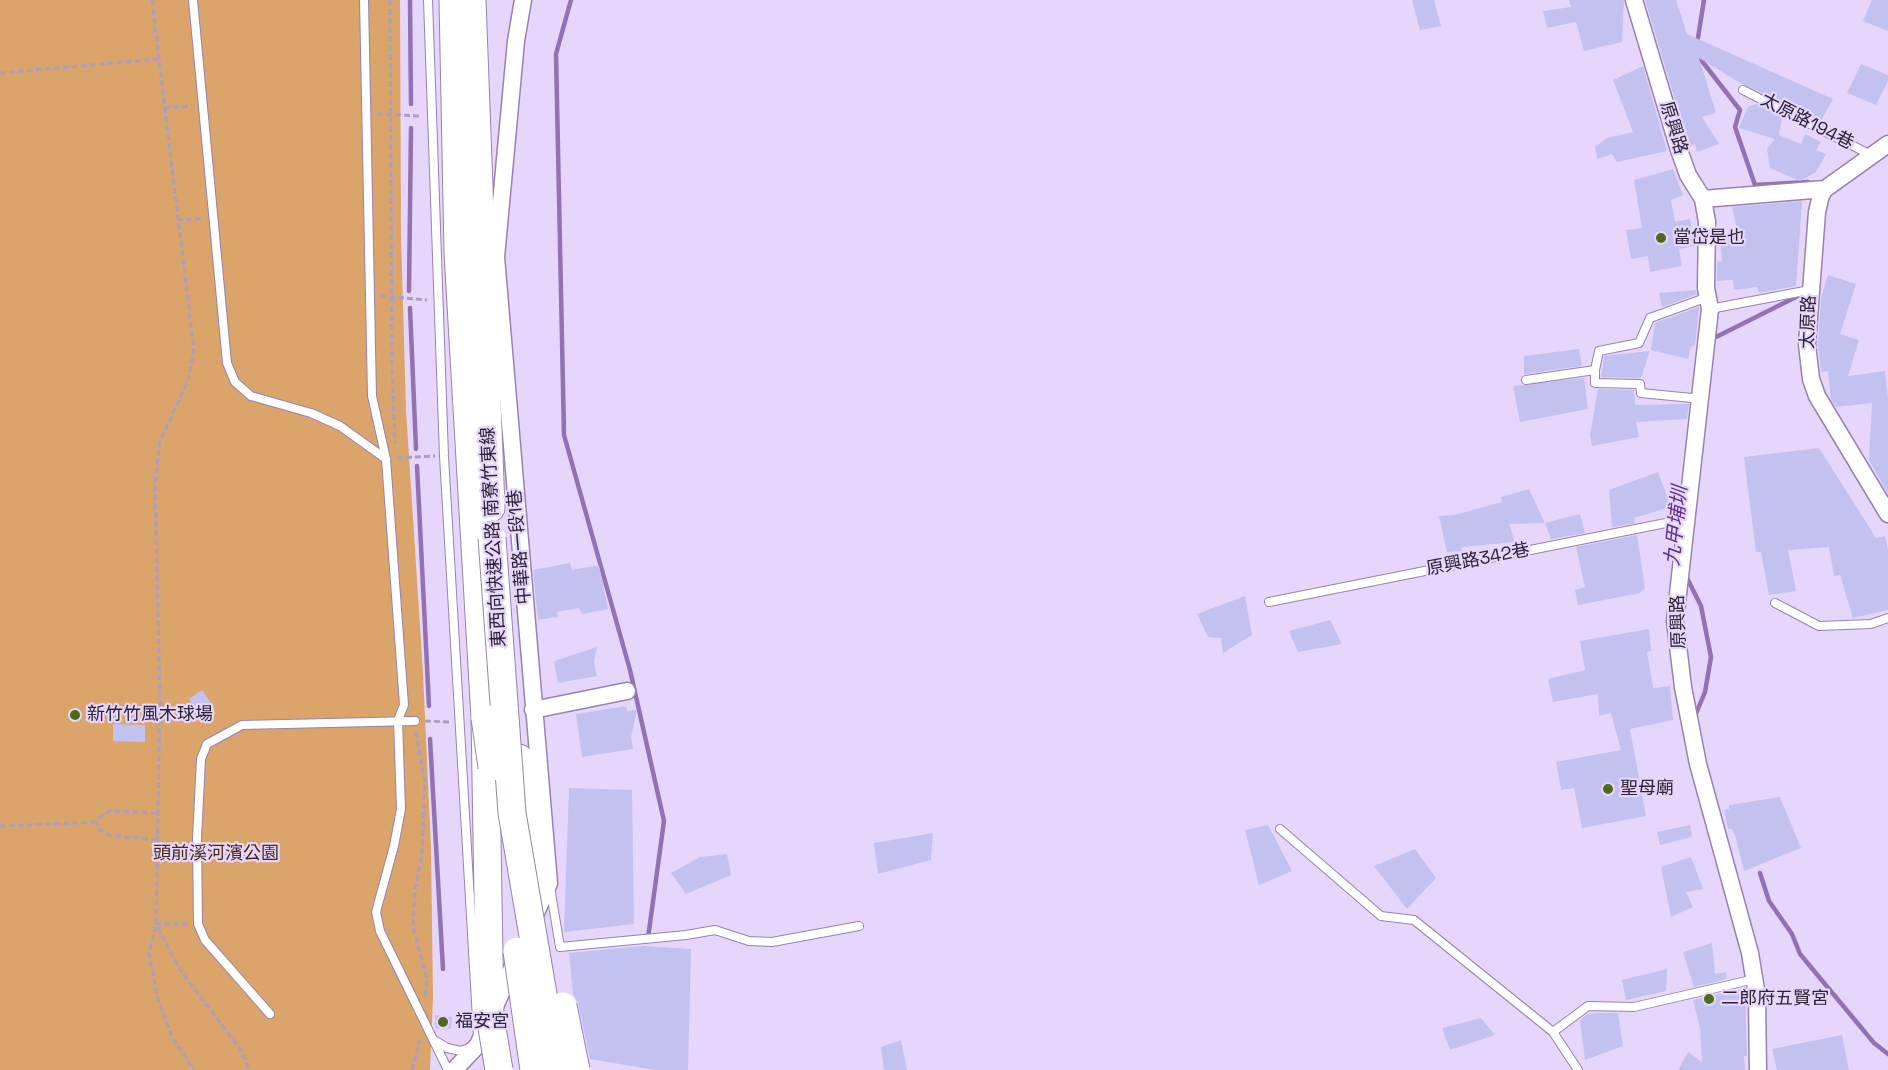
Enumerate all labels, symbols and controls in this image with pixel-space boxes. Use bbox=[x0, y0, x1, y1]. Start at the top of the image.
street label: 太原路194巷 bbox=[1757, 89, 1857, 155]
street label: 原興路 bbox=[1655, 99, 1691, 157]
place label: 當岱是也 bbox=[1673, 227, 1745, 249]
marker: 當岱是也 bbox=[1654, 231, 1668, 245]
street label: 太原路 bbox=[1797, 295, 1821, 349]
street label: 東西向快速公路 南寮竹東線 bbox=[477, 426, 511, 648]
water label: 九甲埔圳 bbox=[1661, 485, 1693, 567]
street label: 中華路一段1巷 bbox=[504, 489, 536, 605]
street label: 原興路342巷 bbox=[1424, 539, 1532, 581]
street label: 原興路 bbox=[1667, 595, 1691, 649]
place label: 新竹竹風木球場 bbox=[87, 704, 213, 726]
marker: 新竹竹風木球場 bbox=[68, 708, 82, 722]
place label: 聖母廟 bbox=[1620, 778, 1674, 800]
marker: 聖母廟 bbox=[1601, 782, 1615, 796]
park label: 頭前溪河濱公園 bbox=[153, 843, 279, 865]
place label: 二郎府五賢宮 bbox=[1721, 988, 1829, 1010]
marker: 二郎府五賢宮 bbox=[1702, 992, 1716, 1006]
place label: 福安宮 bbox=[455, 1011, 509, 1033]
marker: 福安宮 bbox=[436, 1015, 450, 1029]

